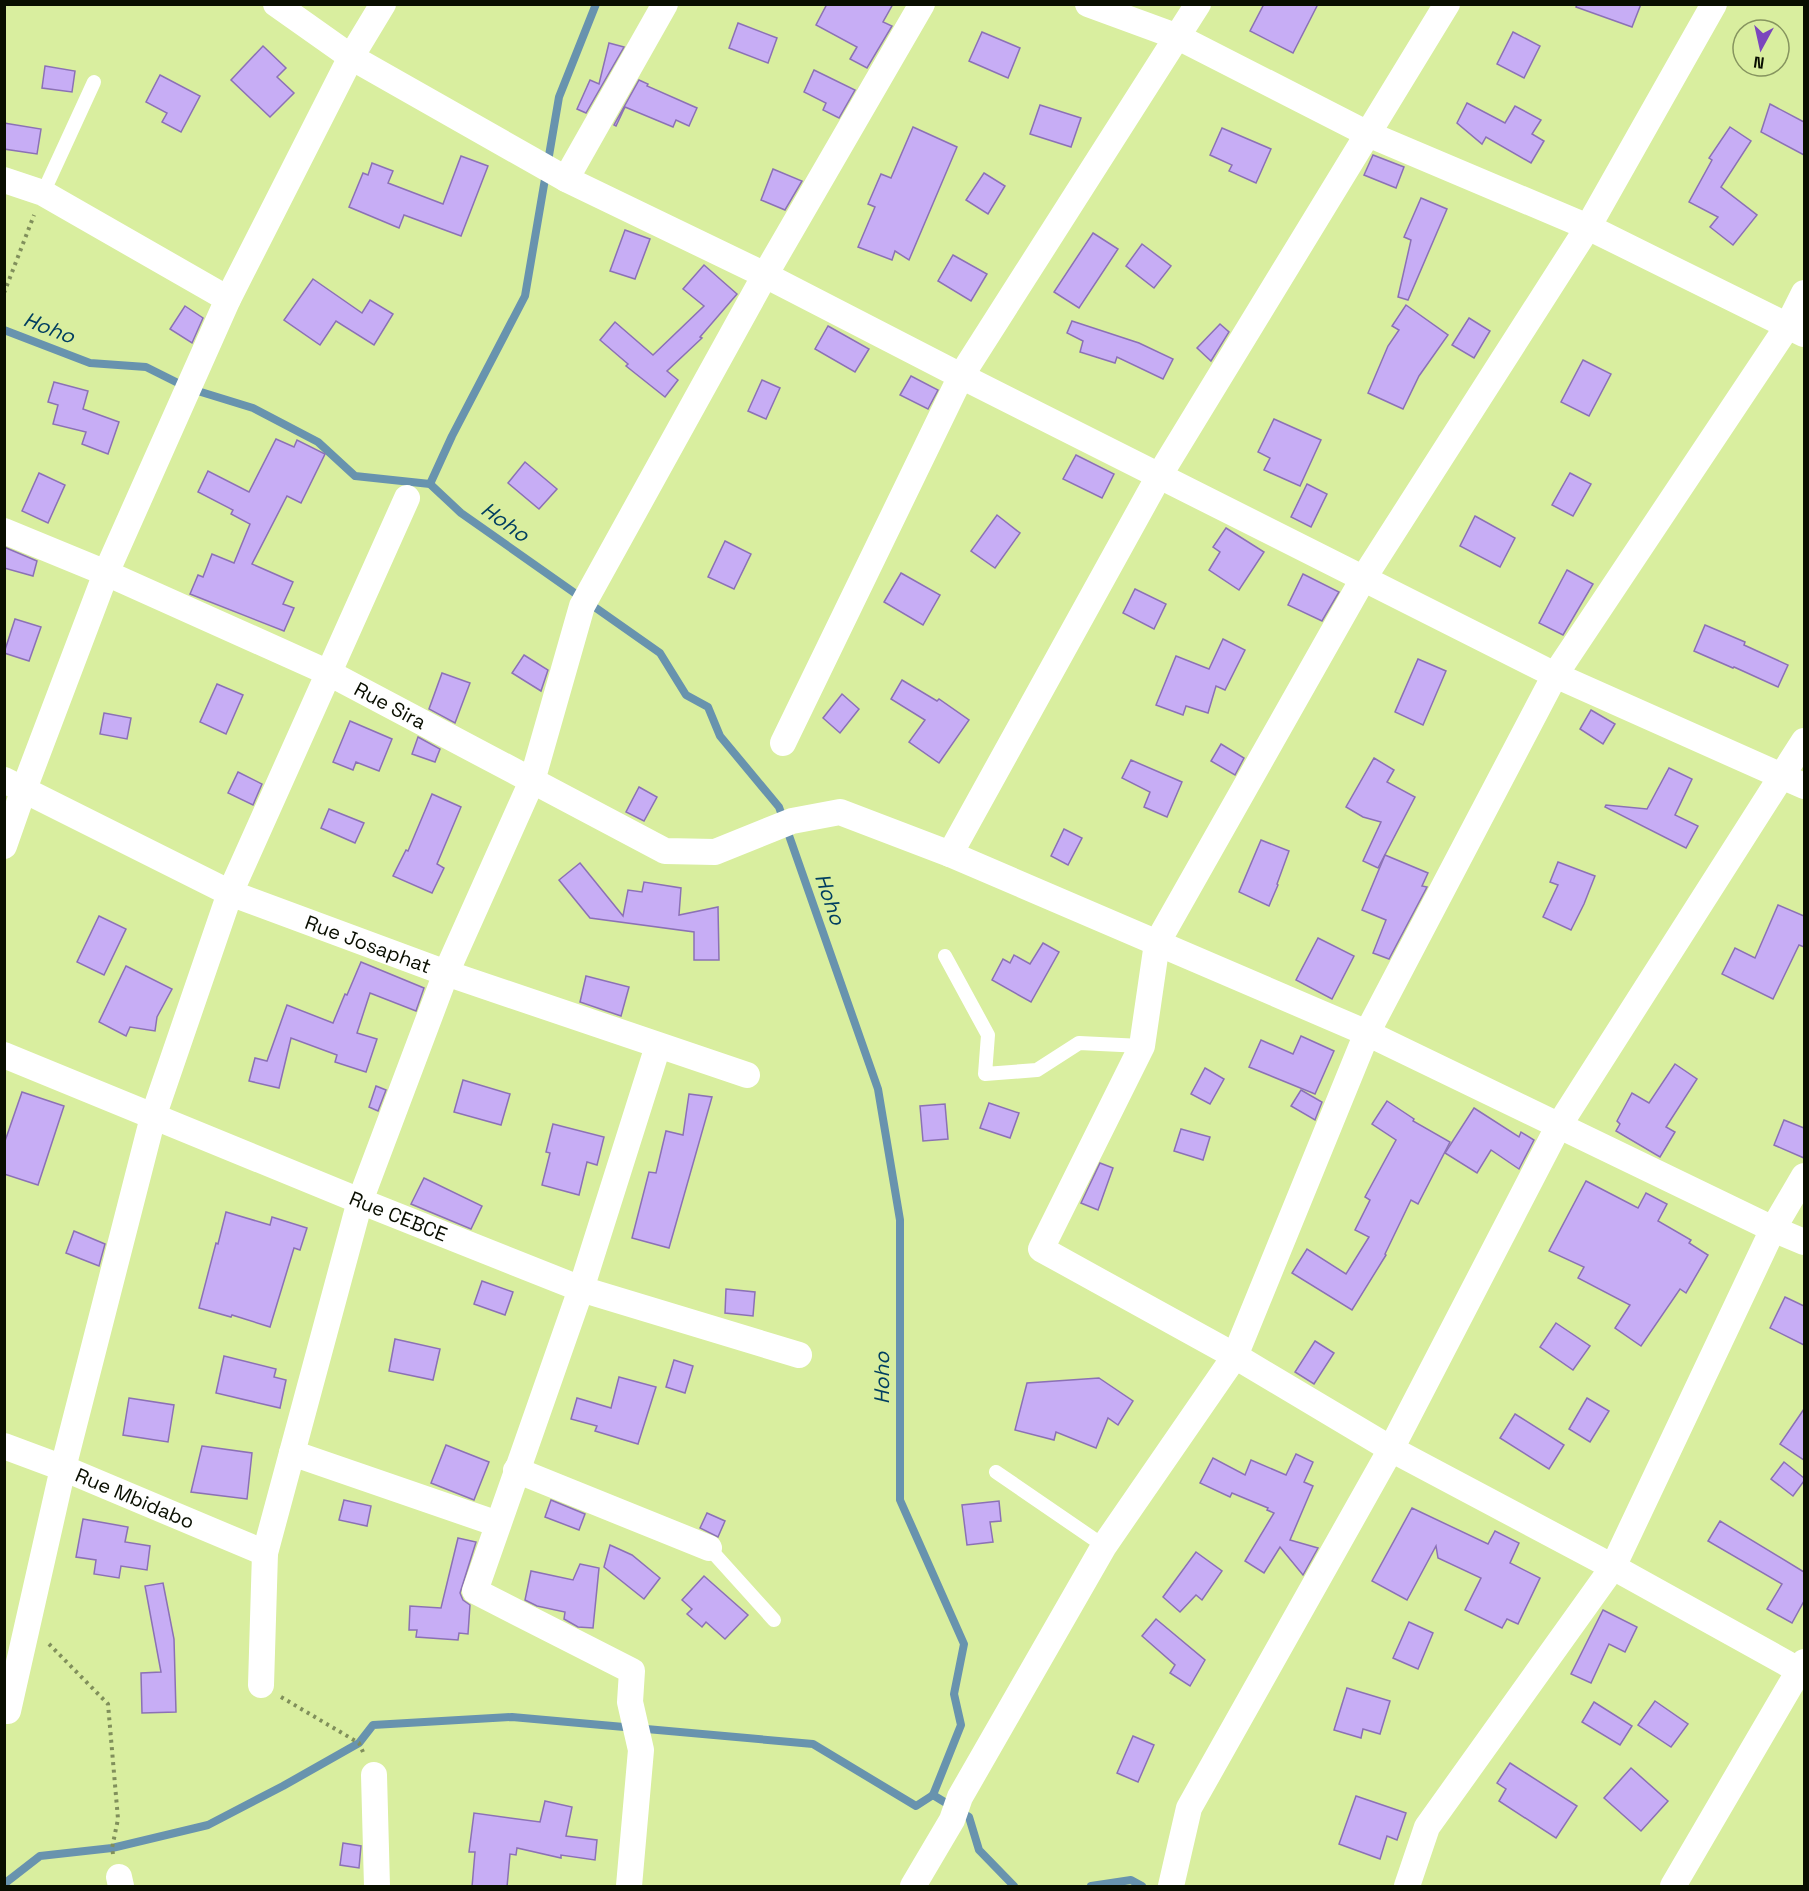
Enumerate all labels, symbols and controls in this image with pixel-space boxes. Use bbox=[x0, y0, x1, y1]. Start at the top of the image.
north arrow bbox=[1731, 18, 1791, 78]
text: N bbox=[1752, 51, 1766, 74]
water label: Hoho bbox=[20, 306, 80, 350]
water label: Hoho bbox=[476, 495, 535, 548]
street label: Rue Sira bbox=[350, 676, 431, 735]
water label: Hoho bbox=[809, 870, 852, 929]
street label: Rue Josaphat bbox=[301, 909, 435, 979]
street label: Rue CEBCE bbox=[345, 1185, 451, 1247]
water label: Hoho bbox=[868, 1351, 895, 1404]
street label: Rue Mbidabo bbox=[72, 1462, 198, 1535]

